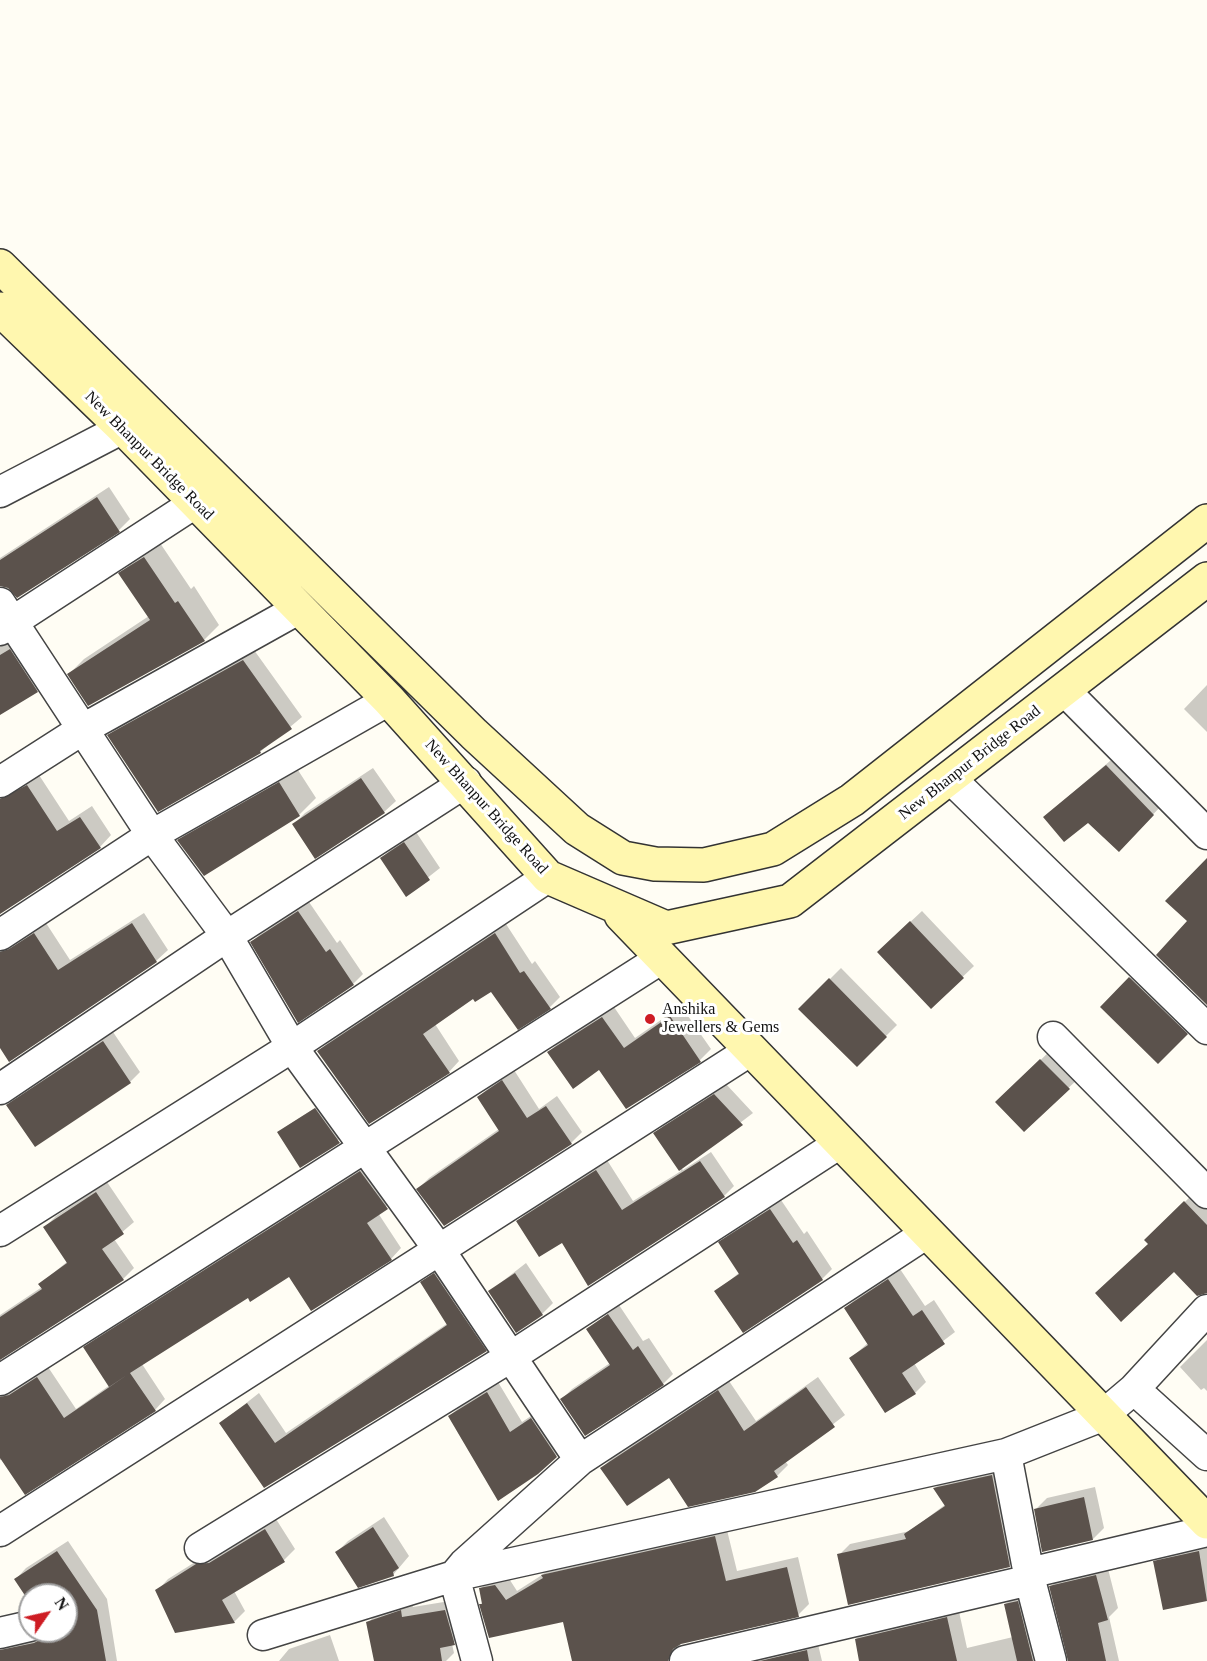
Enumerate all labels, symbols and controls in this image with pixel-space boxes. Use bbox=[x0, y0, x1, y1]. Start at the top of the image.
street label: New Bhanpur Bridge Road bbox=[80, 387, 218, 525]
street label: New Bhanpur Bridge Road bbox=[895, 702, 1045, 824]
street label: New Bhanpur Bridge Road bbox=[420, 736, 552, 878]
place label: Anshika Jewellers & Gems bbox=[662, 1000, 779, 1038]
marker: Anshika Jewellers & Gems bbox=[643, 1012, 657, 1026]
north arrow bbox=[18, 1583, 78, 1643]
text: N bbox=[51, 1594, 72, 1613]

